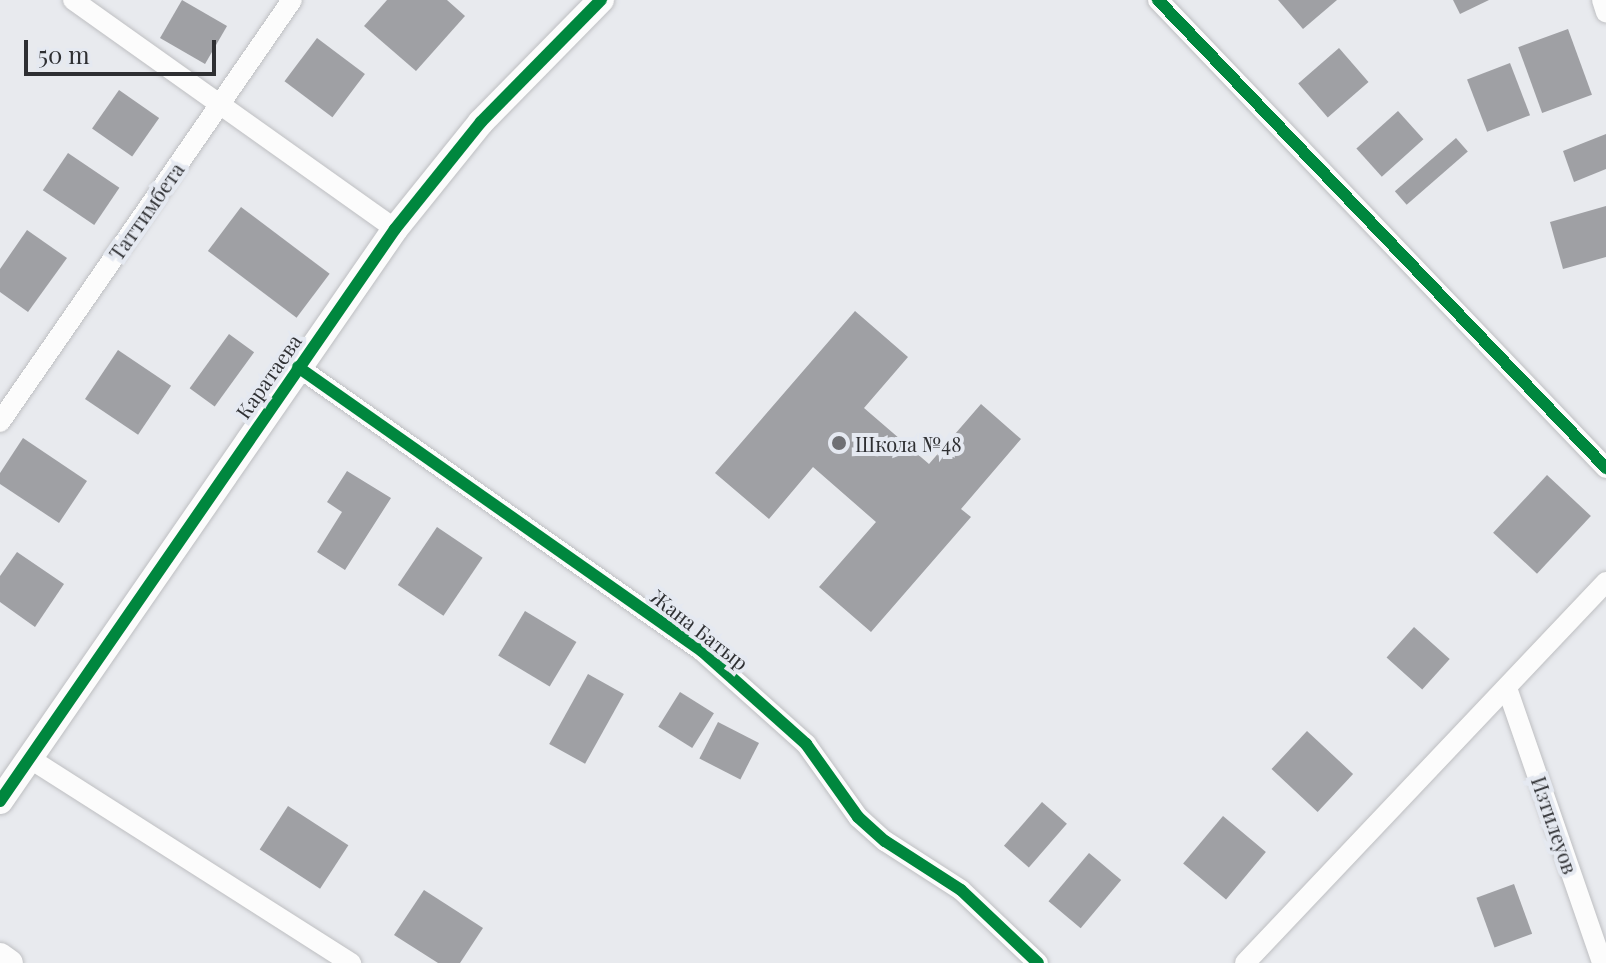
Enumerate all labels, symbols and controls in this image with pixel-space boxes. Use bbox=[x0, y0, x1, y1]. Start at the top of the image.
scale bar bbox=[28, 24, 220, 74]
text: 50 m bbox=[38, 38, 90, 70]
street label: Таттимбета bbox=[104, 158, 188, 264]
street label: Каратаева bbox=[230, 329, 306, 423]
place label: Школа №48 bbox=[855, 431, 962, 455]
marker: Школа №48 bbox=[830, 434, 848, 452]
street label: Жана Батыр bbox=[647, 584, 753, 674]
street label: Изтилеуов bbox=[1527, 773, 1583, 877]

